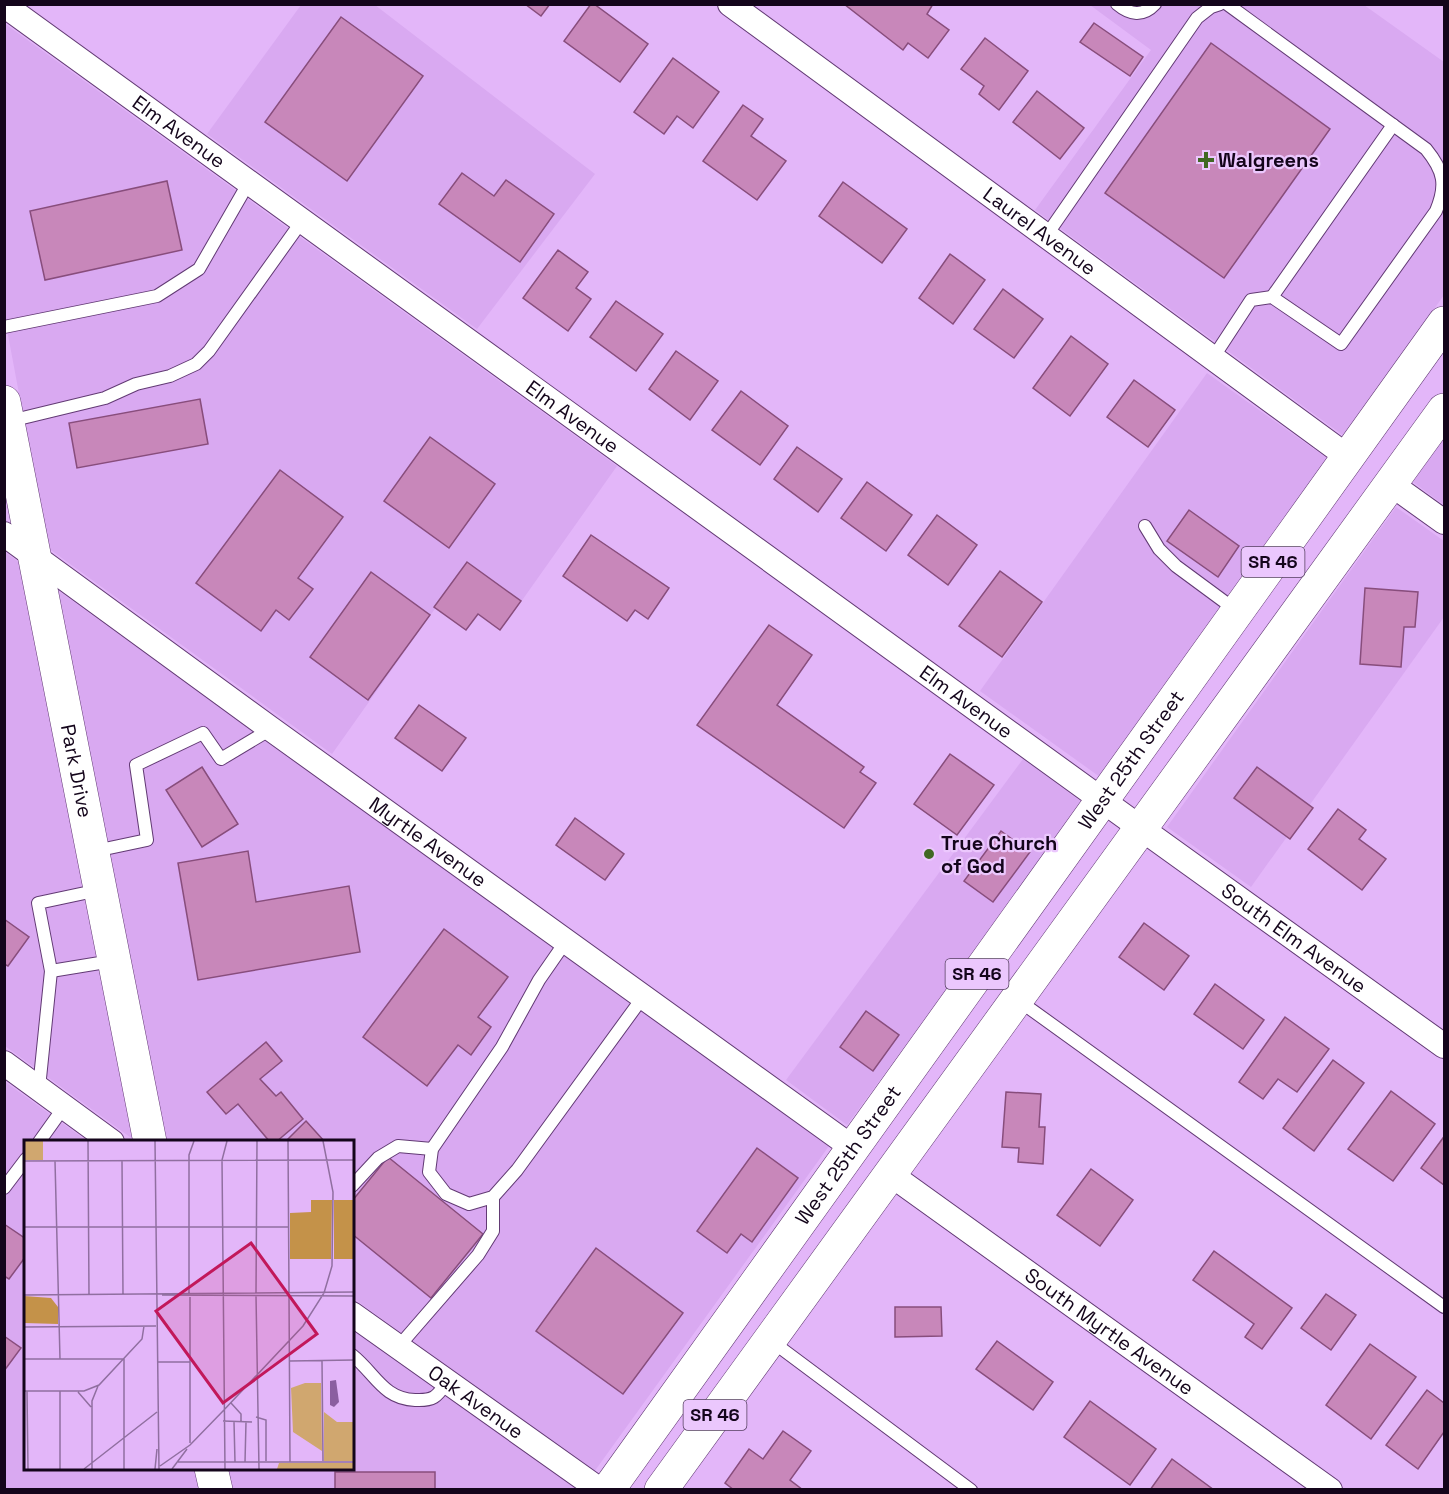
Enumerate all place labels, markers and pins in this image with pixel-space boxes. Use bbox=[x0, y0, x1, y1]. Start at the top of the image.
place label: Walgreens bbox=[1218, 147, 1319, 173]
marker: Walgreens bbox=[1199, 153, 1213, 167]
place label: True Church of God bbox=[941, 830, 1057, 879]
marker: True Church of God bbox=[922, 847, 936, 861]

